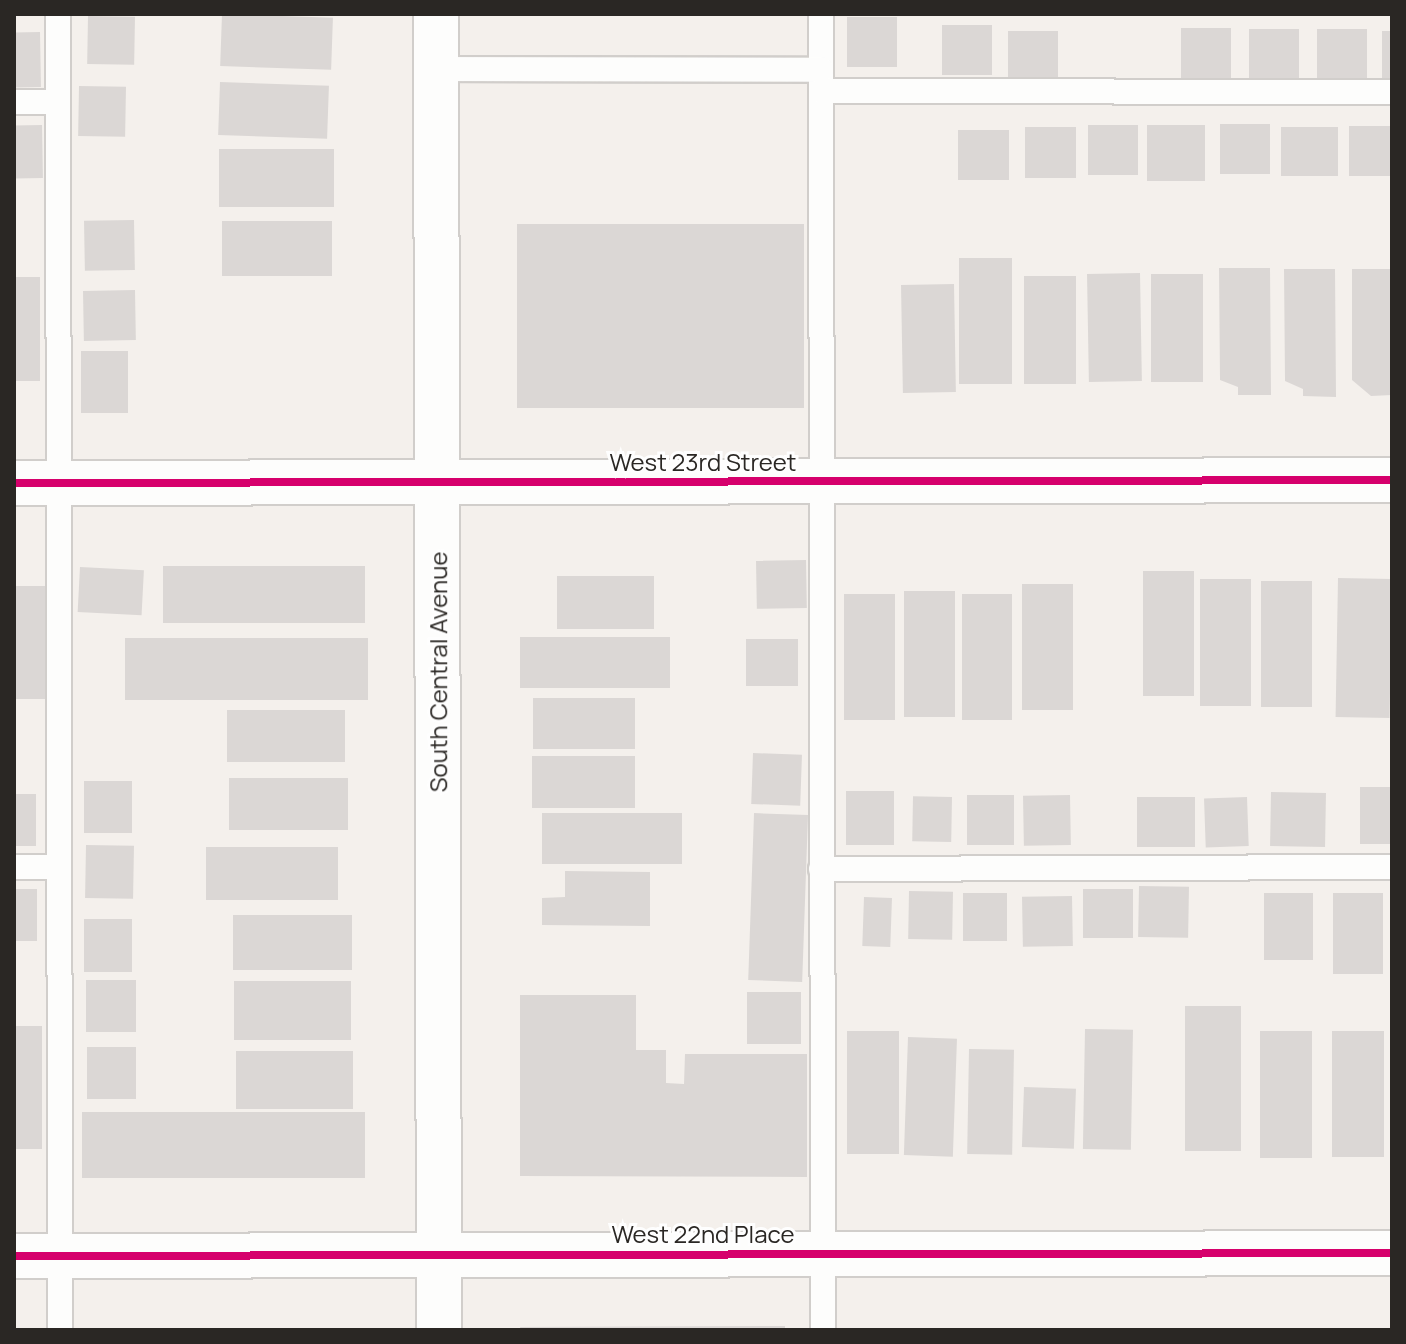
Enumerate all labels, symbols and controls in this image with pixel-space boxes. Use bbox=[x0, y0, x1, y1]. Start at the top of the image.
street label: West 23rd Street bbox=[610, 448, 796, 476]
street label: South Central Avenue bbox=[424, 552, 452, 792]
street label: West 22nd Place bbox=[612, 1220, 794, 1248]

